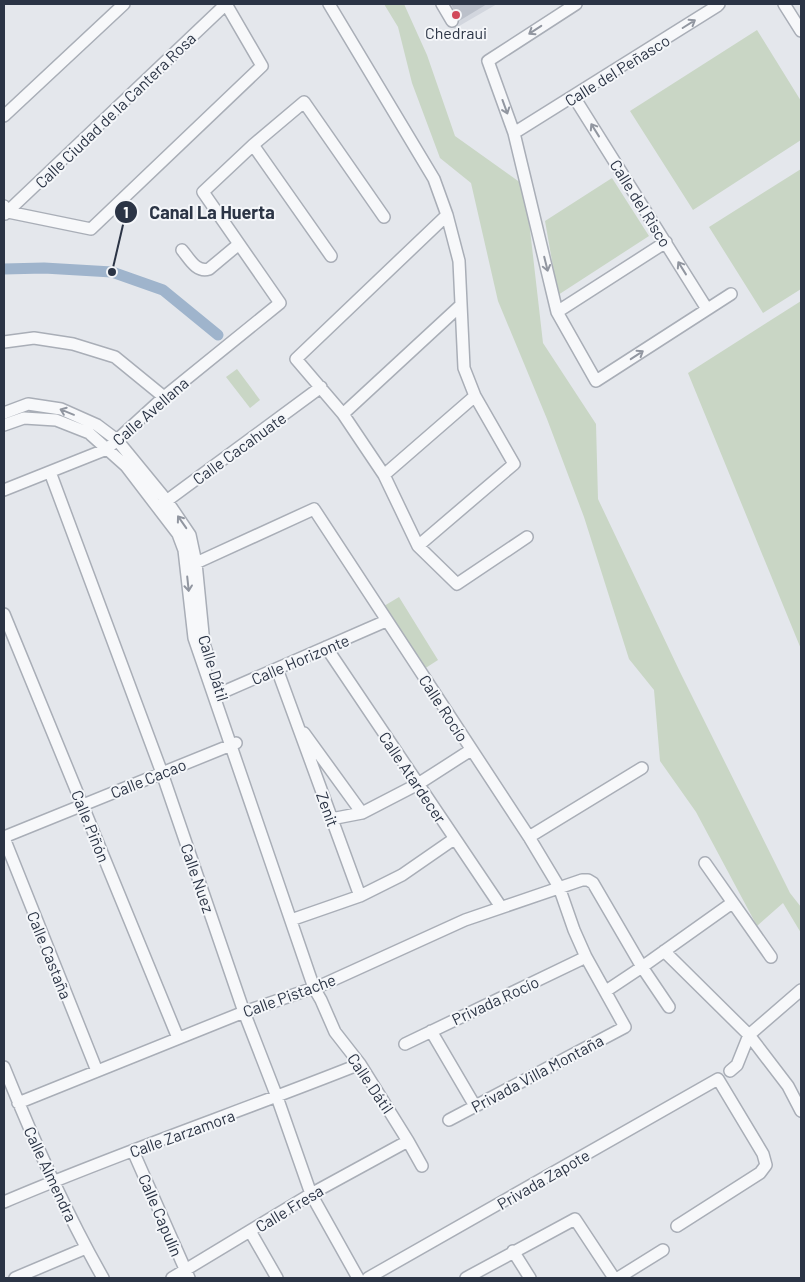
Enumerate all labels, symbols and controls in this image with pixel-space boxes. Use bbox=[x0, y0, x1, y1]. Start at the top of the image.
marker: Chedraui bbox=[450, 9, 462, 21]
one-way arrow bbox=[682, 19, 696, 30]
place label: Chedraui bbox=[425, 23, 487, 42]
one-way arrow bbox=[528, 25, 542, 36]
street label: Calle Ciudad de la Cantera Rosa bbox=[31, 28, 199, 192]
street label: Calle del Peñasco bbox=[561, 30, 673, 110]
one-way arrow bbox=[501, 99, 510, 114]
one-way arrow bbox=[590, 124, 600, 138]
street label: Calle del Risco bbox=[607, 156, 675, 250]
callout: Canal La Huerta bbox=[114, 196, 284, 229]
text: Canal La Huerta bbox=[149, 201, 275, 223]
text: 1 bbox=[123, 203, 129, 221]
one-way arrow bbox=[541, 256, 551, 272]
one-way arrow bbox=[676, 261, 686, 275]
one-way arrow bbox=[629, 349, 643, 359]
street label: Calle Avellana bbox=[108, 373, 192, 449]
one-way arrow bbox=[60, 407, 75, 416]
street label: Calle Cacahuate bbox=[189, 408, 289, 488]
one-way arrow bbox=[177, 515, 187, 529]
one-way arrow bbox=[183, 576, 193, 592]
street label: Calle Horizonte bbox=[248, 630, 352, 688]
street label: Calle Dátil bbox=[195, 633, 233, 703]
street label: Calle Rocío bbox=[415, 671, 473, 745]
street label: Calle Atardecer bbox=[375, 728, 451, 826]
street label: Calle Cacao bbox=[107, 754, 189, 802]
street label: Calle Piñón bbox=[68, 787, 114, 865]
street label: Zenit bbox=[313, 789, 343, 829]
street label: Calle Nuez bbox=[177, 841, 219, 915]
street label: Calle Castaña bbox=[24, 908, 76, 1002]
street label: Calle Pistache bbox=[240, 969, 338, 1021]
street label: Privada Rocío bbox=[448, 972, 542, 1028]
street label: Privada Villa Montaña bbox=[468, 1030, 606, 1116]
street label: Calle Dátil bbox=[344, 1049, 398, 1117]
street label: Calle Zarzamora bbox=[127, 1105, 237, 1161]
street label: Calle Almendra bbox=[21, 1123, 81, 1225]
street label: Privada Zapote bbox=[493, 1145, 593, 1213]
street label: Calle Capulín bbox=[135, 1171, 187, 1259]
street label: Calle Fresa bbox=[252, 1180, 326, 1236]

